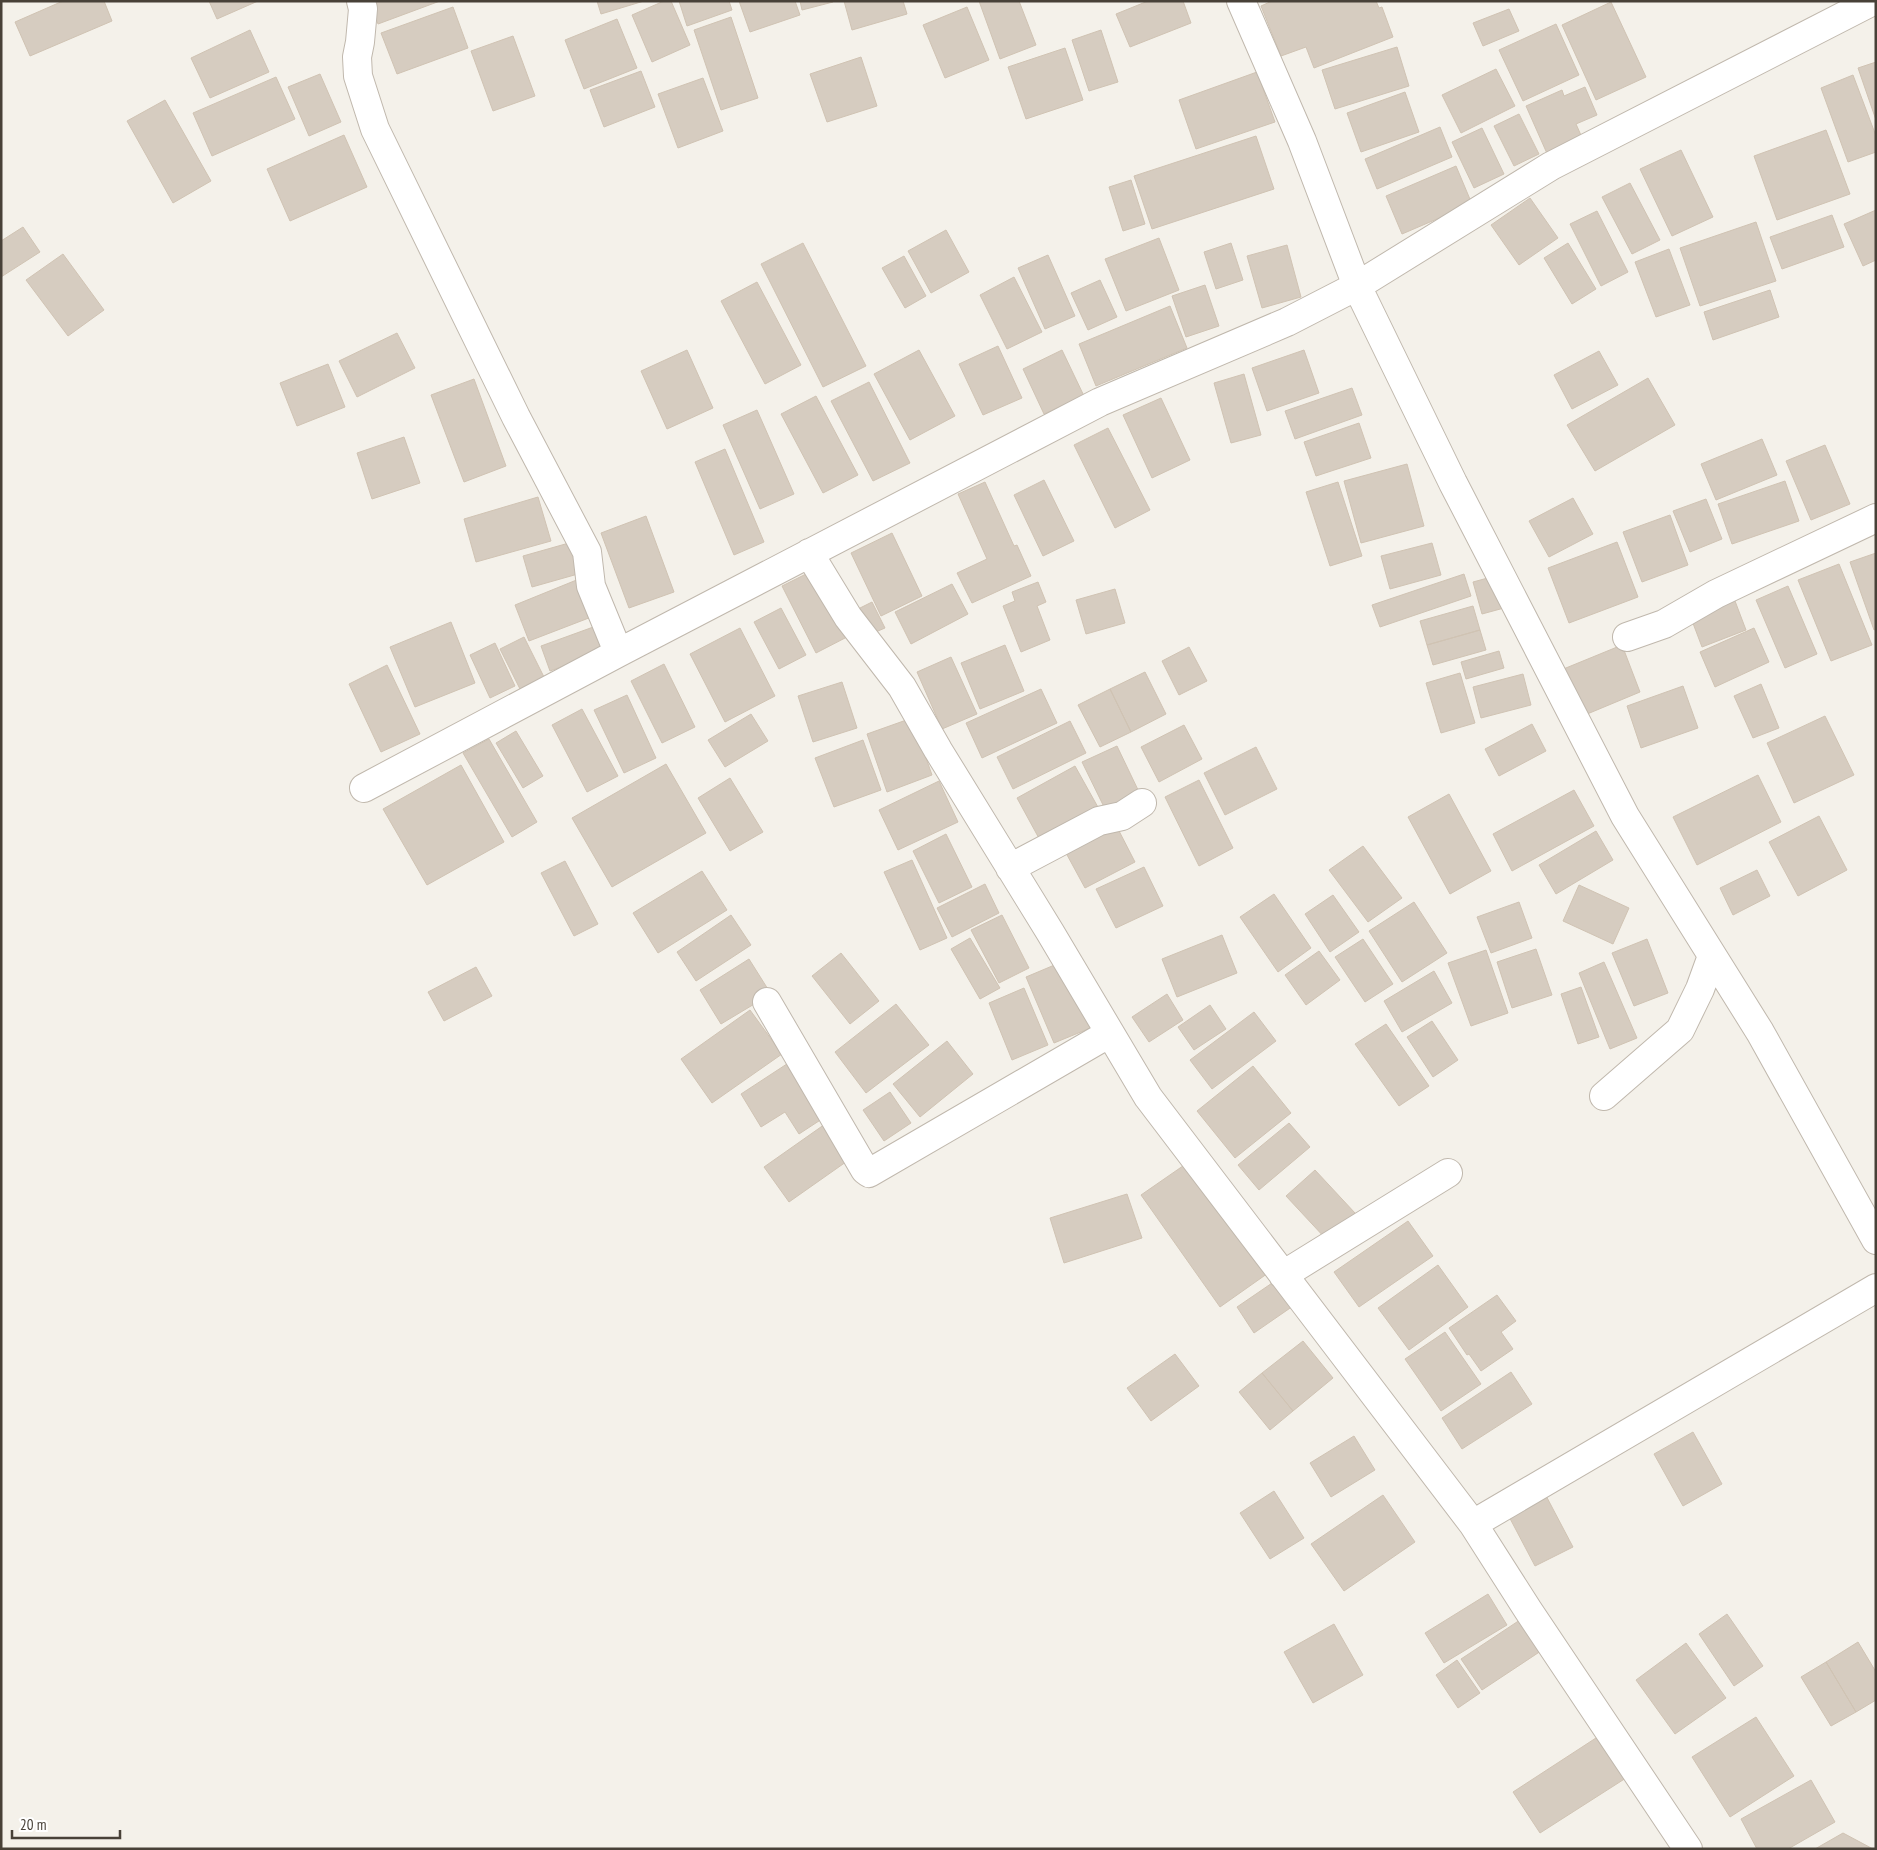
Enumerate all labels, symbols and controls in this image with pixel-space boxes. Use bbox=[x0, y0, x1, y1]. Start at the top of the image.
scale bar bbox=[12, 1808, 120, 1840]
text: 20 m bbox=[20, 1815, 46, 1834]

